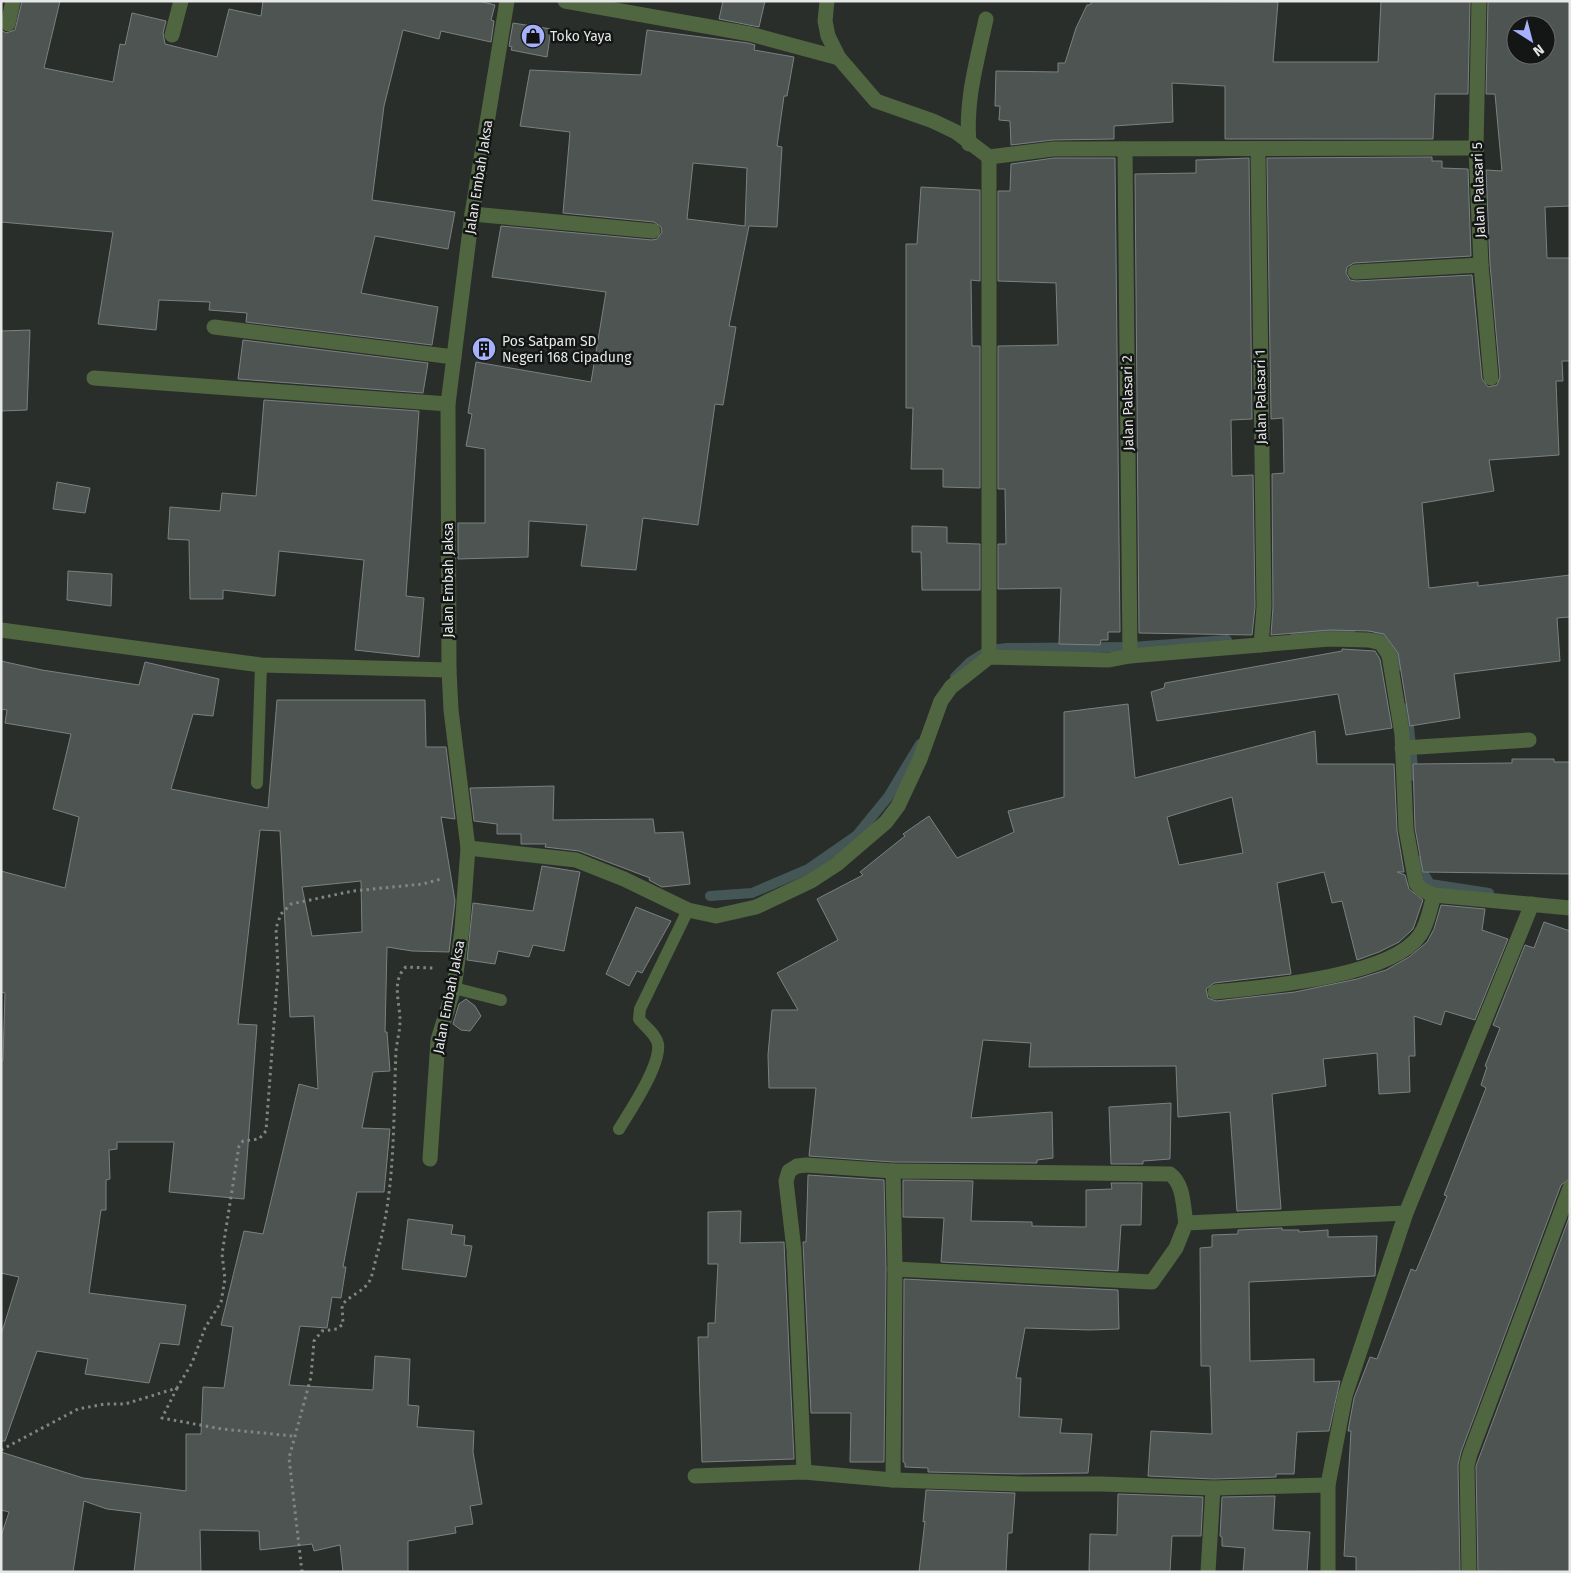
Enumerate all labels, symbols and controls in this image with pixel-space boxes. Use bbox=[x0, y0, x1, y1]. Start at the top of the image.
north arrow bbox=[1506, 15, 1556, 65]
shop icon: Toko Yaya bbox=[520, 23, 546, 49]
place label: Toko Yaya bbox=[550, 28, 612, 45]
text: N bbox=[1530, 41, 1547, 60]
street label: Jalan Embah Jaksa bbox=[462, 119, 496, 235]
street label: Jalan Palasari 5 bbox=[1469, 142, 1489, 238]
place label: Pos Satpam SD Negeri 168 Cipadung bbox=[502, 333, 632, 366]
building icon: Pos Satpam SD Negeri 168 Cipadung bbox=[471, 336, 497, 362]
street label: Jalan Palasari 1 bbox=[1252, 349, 1270, 445]
street label: Jalan Palasari 2 bbox=[1119, 355, 1137, 451]
street label: Jalan Embah Jaksa bbox=[440, 522, 457, 638]
street label: Jalan Embah Jaksa bbox=[430, 939, 468, 1055]

